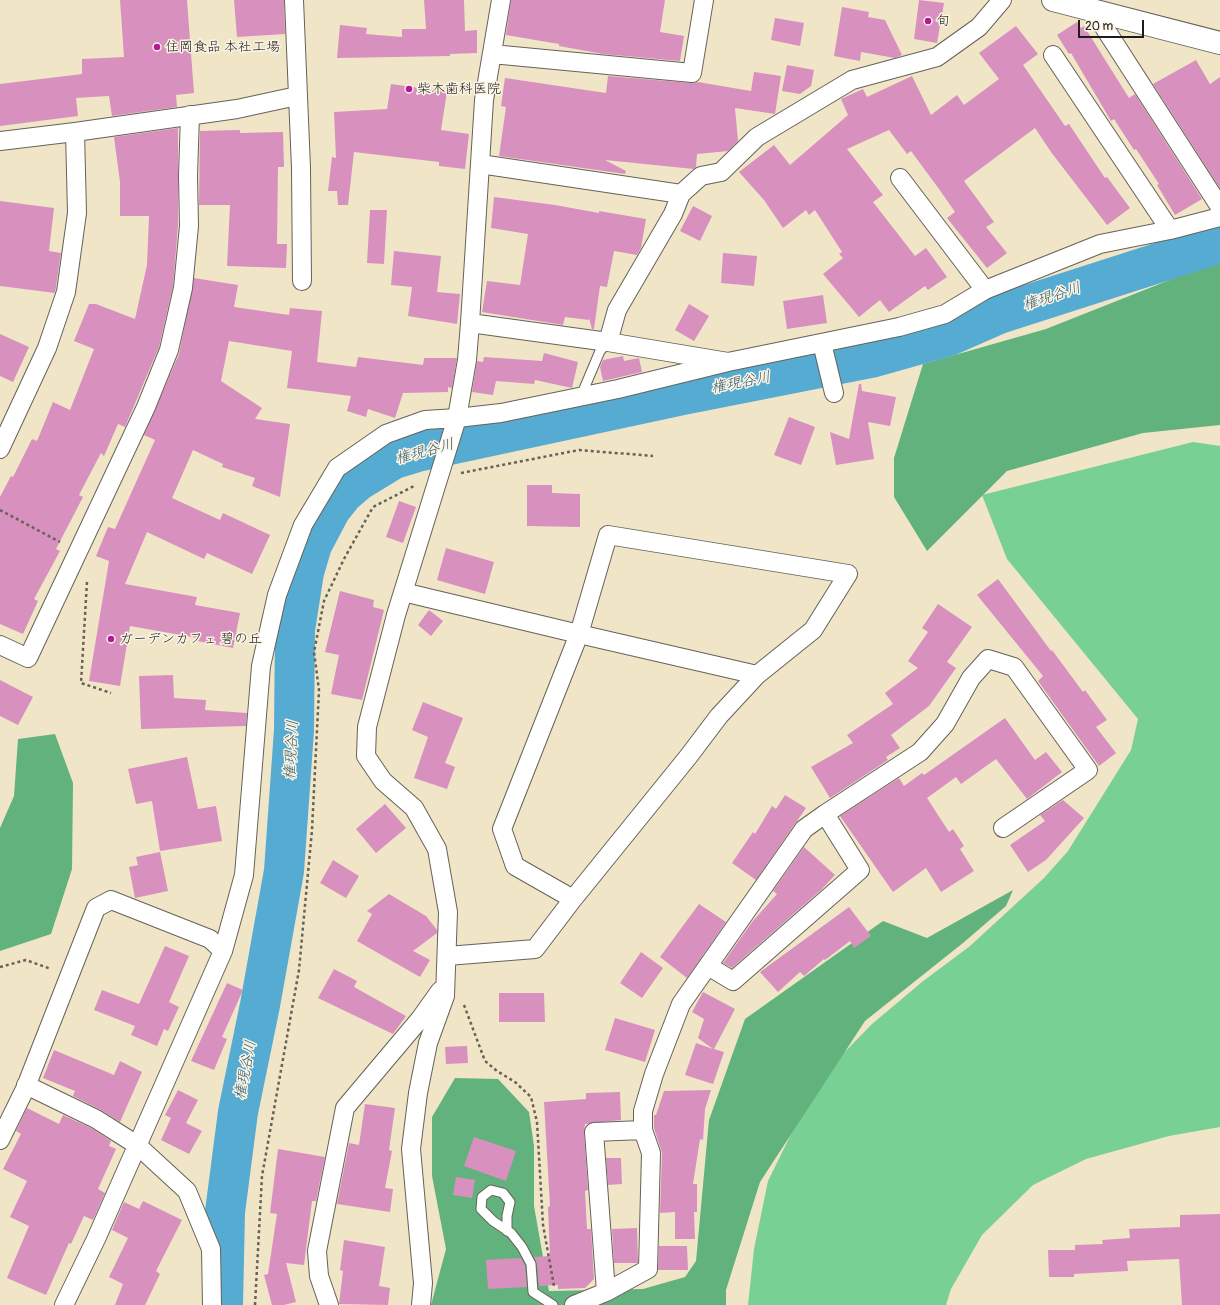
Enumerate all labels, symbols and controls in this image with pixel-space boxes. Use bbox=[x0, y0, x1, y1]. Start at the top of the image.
scale bar bbox=[1080, 12, 1146, 38]
place label: 旬 bbox=[936, 13, 950, 29]
marker: 旬 bbox=[923, 16, 933, 26]
text: 20 m bbox=[1085, 19, 1113, 34]
place label: 住岡食品 本社工場 bbox=[165, 39, 280, 55]
marker: 住岡食品 本社工場 bbox=[152, 42, 162, 52]
place label: 柴木歯科医院 bbox=[417, 81, 501, 97]
marker: 柴木歯科医院 bbox=[404, 84, 414, 94]
water label: 権現谷川 bbox=[1021, 279, 1083, 315]
water label: 権現谷川 bbox=[710, 368, 772, 398]
water label: 権現谷川 bbox=[394, 436, 456, 468]
place label: ガーデンカフェ 碧の丘 bbox=[119, 631, 262, 647]
marker: ガーデンカフェ 碧の丘 bbox=[106, 634, 116, 644]
water label: 権現谷川 bbox=[281, 720, 303, 780]
water label: 権現谷川 bbox=[231, 1039, 261, 1101]

